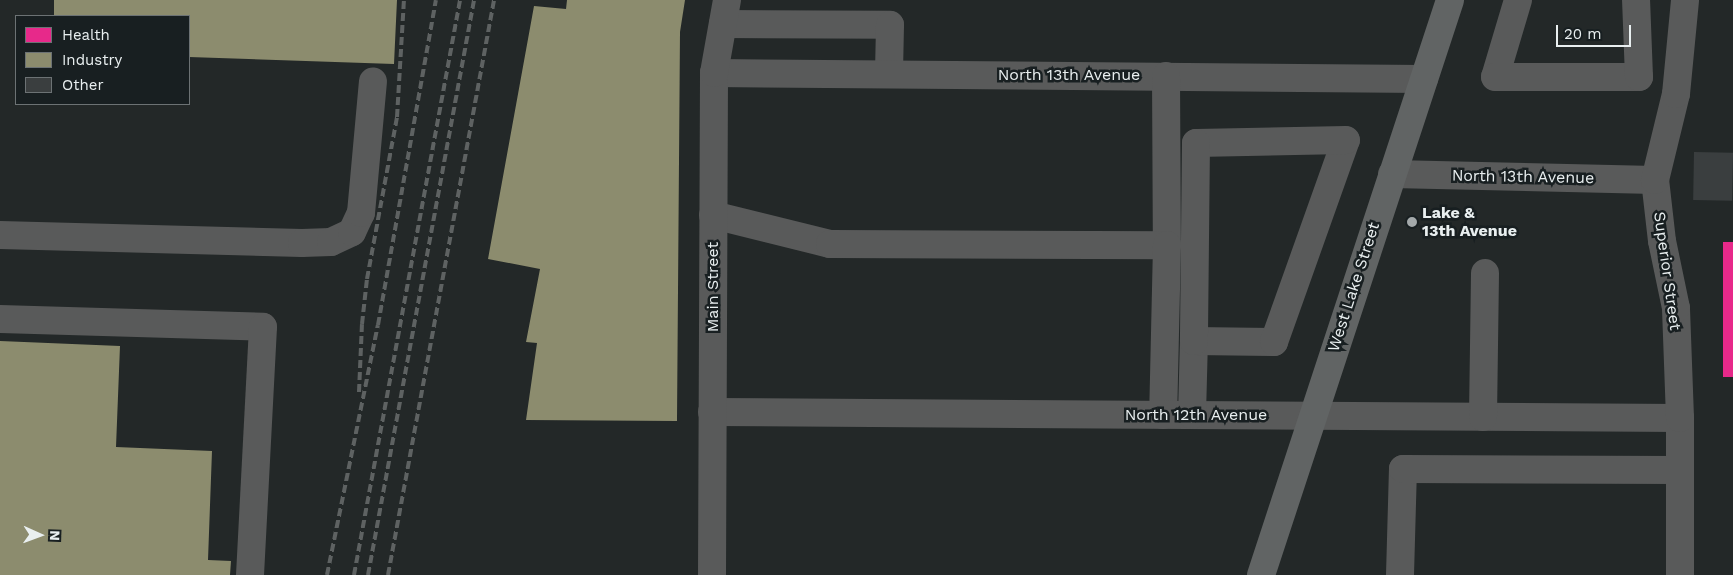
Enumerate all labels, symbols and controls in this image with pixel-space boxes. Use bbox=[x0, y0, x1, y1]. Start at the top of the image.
legend bbox=[15, 15, 190, 105]
scale bar bbox=[1558, 15, 1633, 47]
text: 20 m bbox=[1564, 25, 1602, 43]
text: Health bbox=[62, 26, 110, 44]
text: Industry bbox=[62, 51, 122, 69]
street label: North 13th Avenue bbox=[997, 65, 1141, 85]
text: Other bbox=[62, 76, 104, 94]
street label: North 13th Avenue bbox=[1451, 166, 1595, 188]
place label: Lake & 13th Avenue bbox=[1422, 203, 1517, 241]
street label: Superior Street bbox=[1649, 210, 1685, 332]
marker: Lake & 13th Avenue bbox=[1406, 216, 1418, 228]
street label: West Lake Street bbox=[1324, 220, 1384, 354]
street label: Main Street bbox=[703, 242, 723, 332]
street label: North 12th Avenue bbox=[1124, 405, 1268, 425]
north arrow bbox=[15, 510, 65, 560]
text: N bbox=[47, 530, 63, 541]

